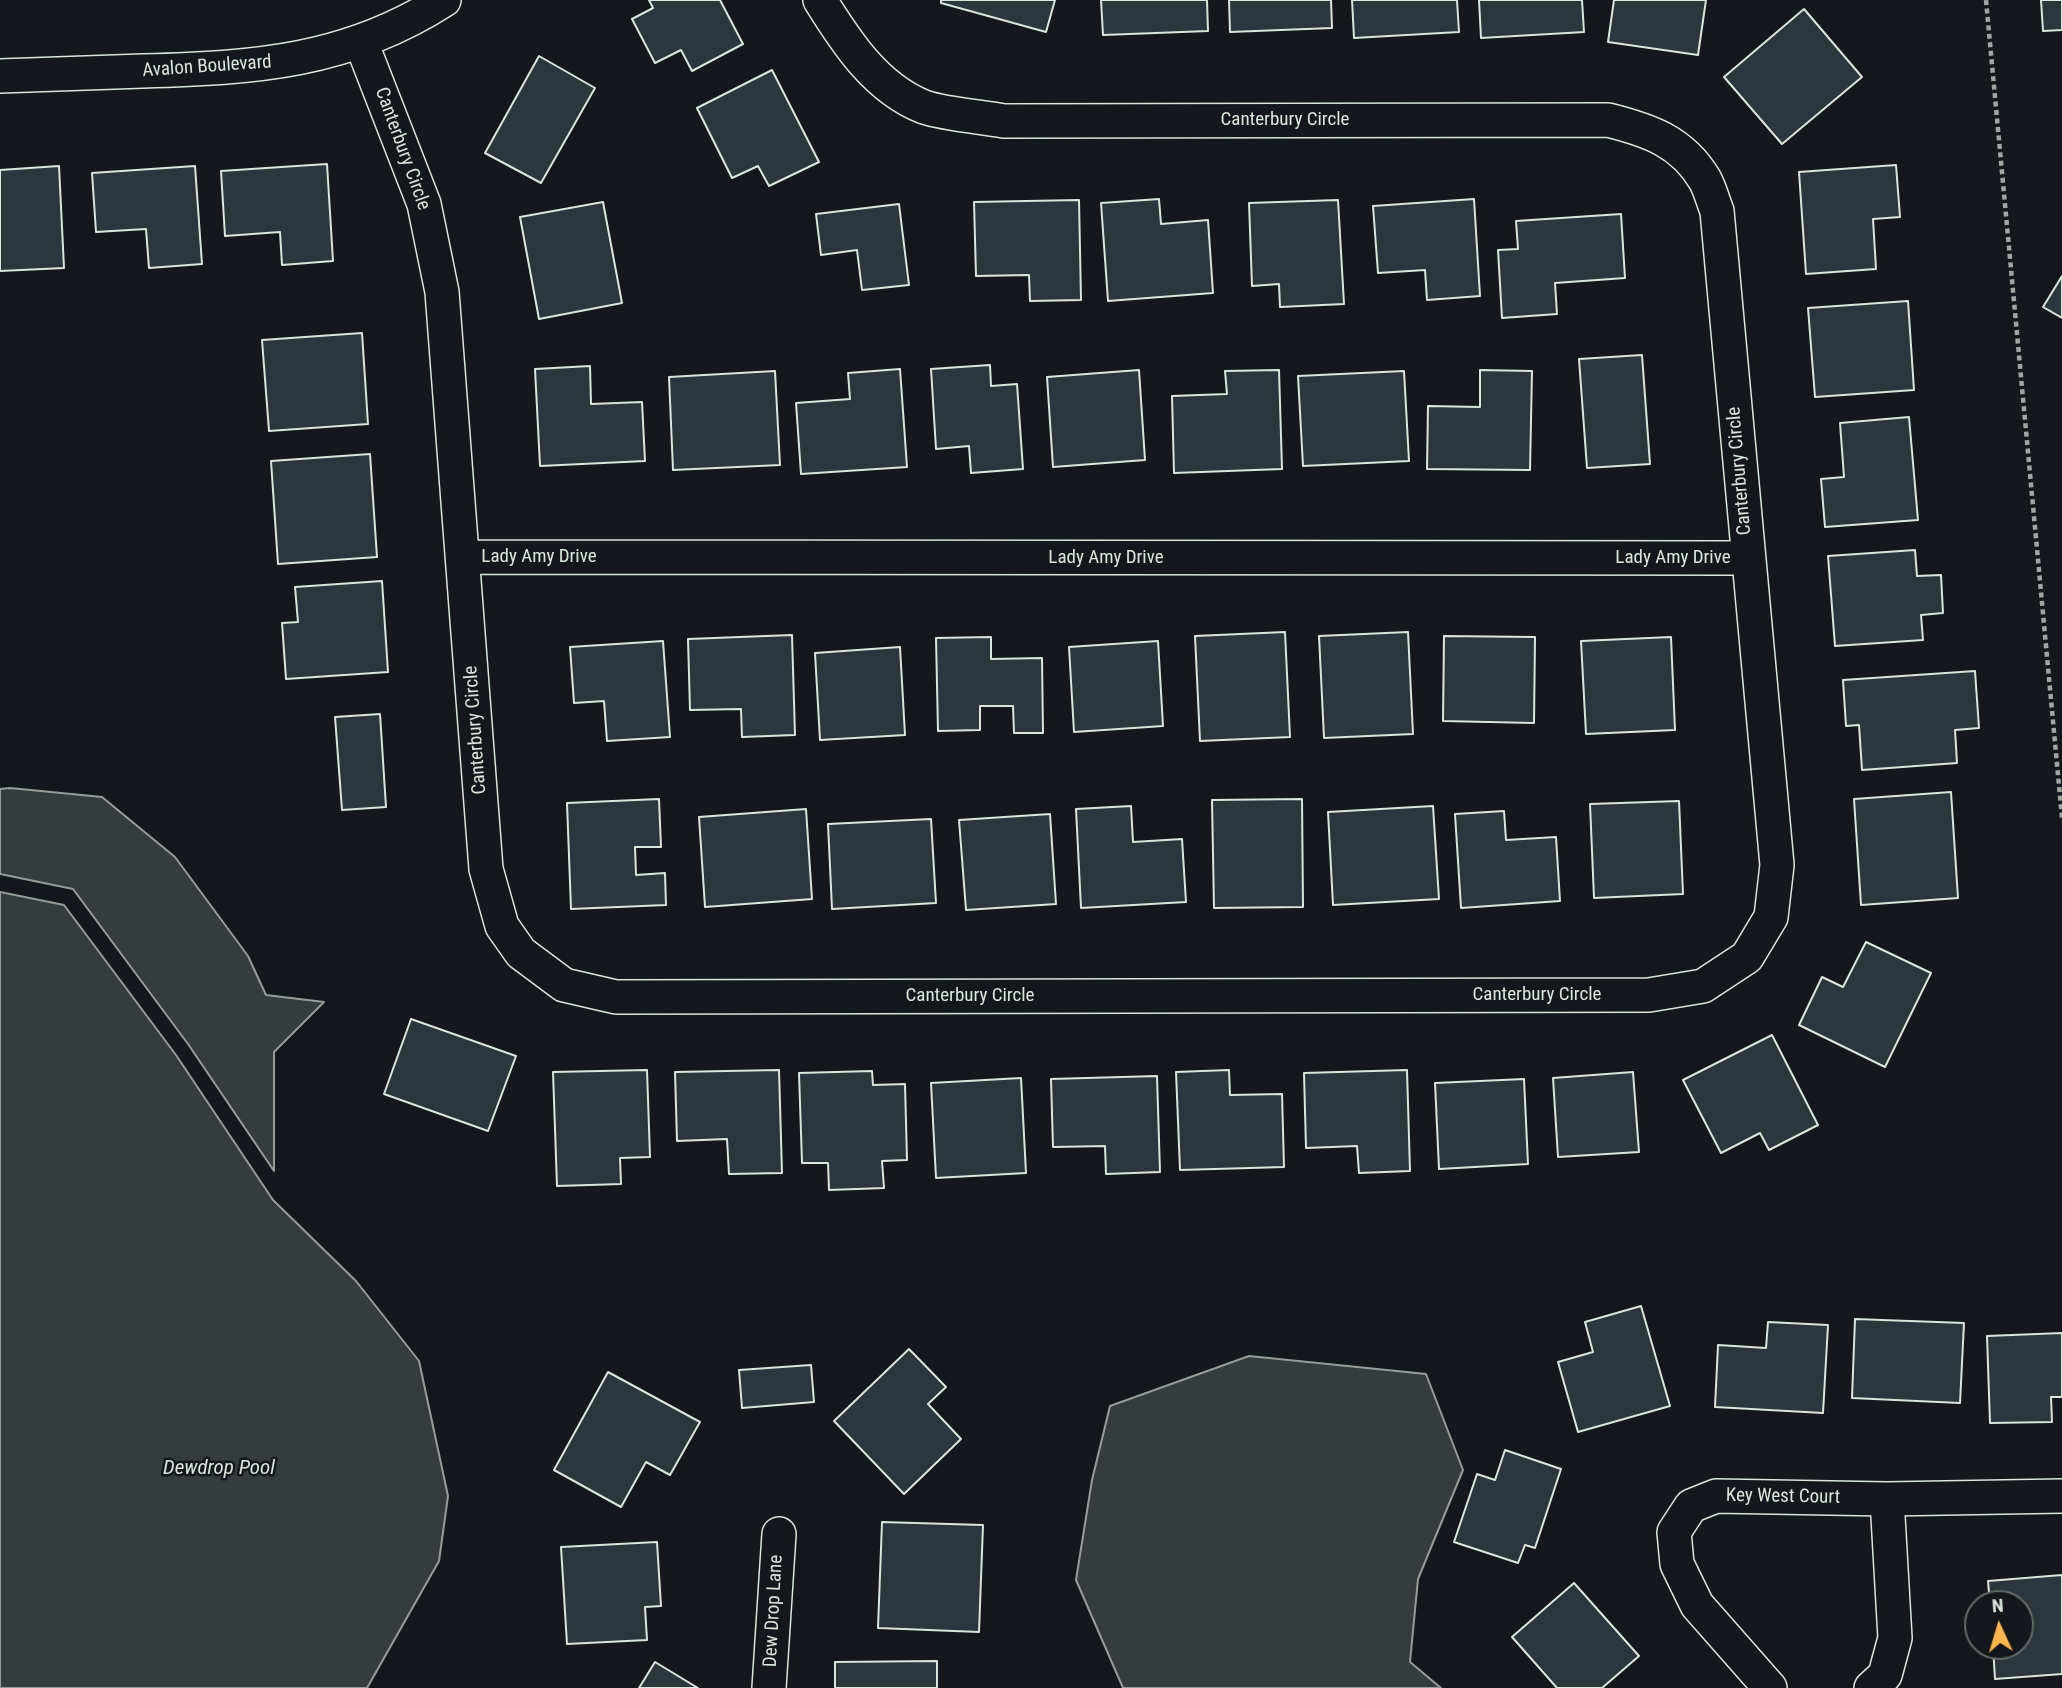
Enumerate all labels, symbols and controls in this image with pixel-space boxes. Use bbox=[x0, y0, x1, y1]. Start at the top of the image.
street label: Avalon Boulevard bbox=[142, 51, 272, 83]
street label: Canterbury Circle bbox=[369, 85, 435, 213]
street label: Canterbury Circle bbox=[1221, 109, 1349, 131]
street label: Canterbury Circle bbox=[1723, 406, 1757, 536]
street label: Lady Amy Drive bbox=[481, 546, 597, 568]
street label: Lady Amy Drive bbox=[1048, 547, 1164, 569]
street label: Lady Amy Drive bbox=[1615, 547, 1731, 569]
street label: Canterbury Circle bbox=[460, 665, 492, 795]
street label: Canterbury Circle bbox=[1473, 984, 1601, 1006]
street label: Canterbury Circle bbox=[906, 985, 1034, 1007]
water label: Dewdrop Pool bbox=[163, 1456, 275, 1482]
street label: Key West Court bbox=[1726, 1485, 1840, 1509]
street label: Dew Drop Lane bbox=[760, 1554, 788, 1668]
north arrow bbox=[1964, 1590, 2034, 1660]
text: N bbox=[1991, 1594, 2004, 1617]

